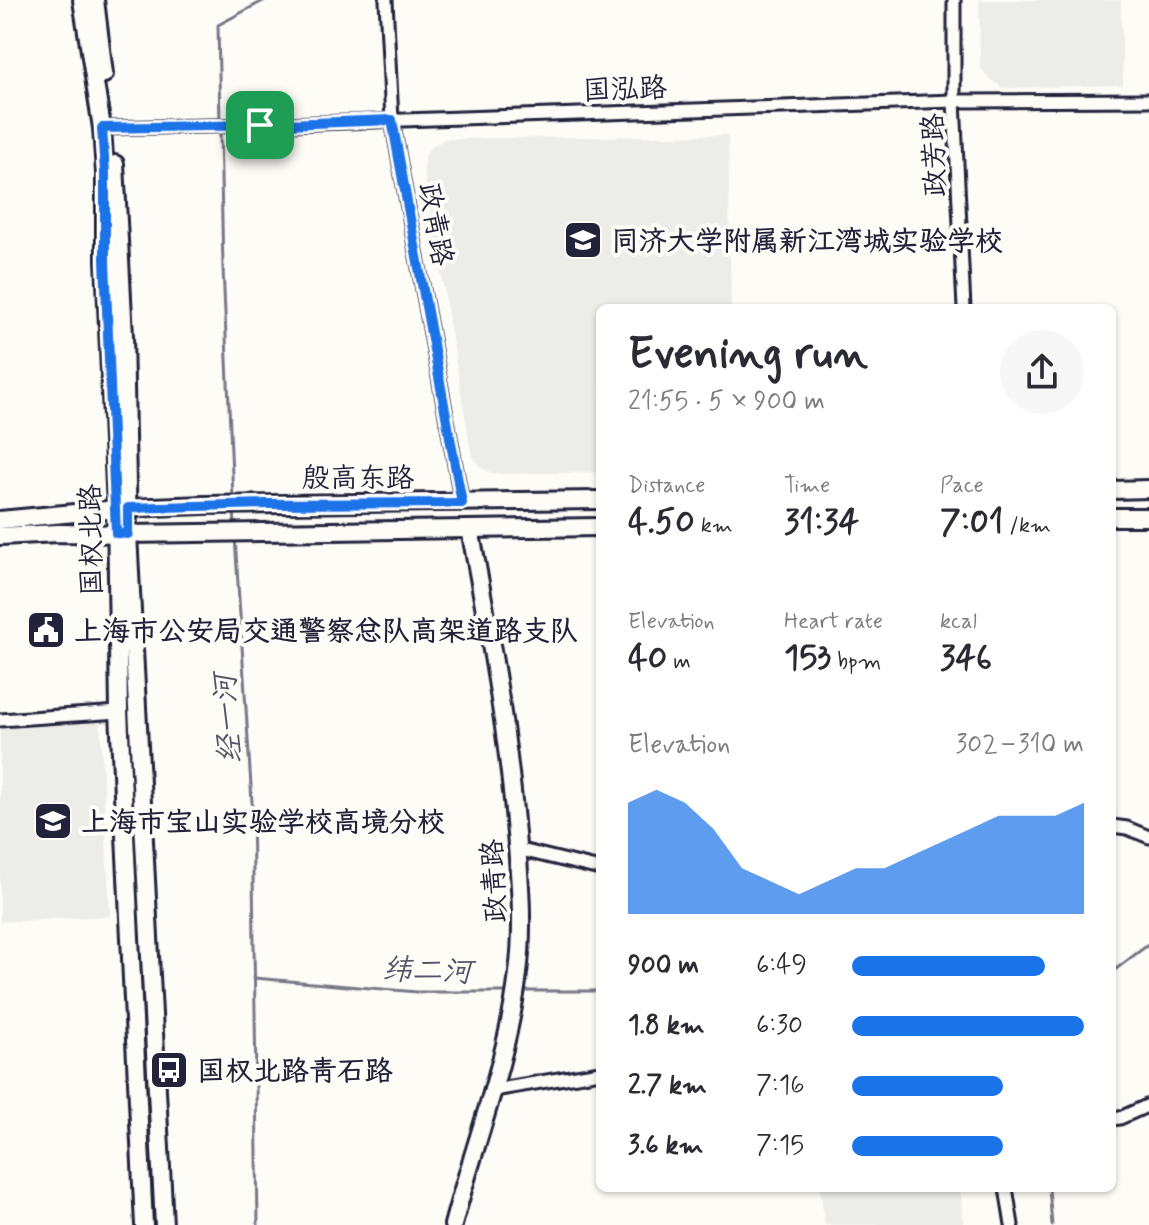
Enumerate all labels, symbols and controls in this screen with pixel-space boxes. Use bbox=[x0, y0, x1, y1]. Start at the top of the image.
street label: 国泓路 bbox=[582, 71, 668, 110]
pin bbox=[226, 91, 294, 159]
icon: arrive bbox=[238, 103, 282, 147]
street label: 政芳路 bbox=[916, 112, 955, 198]
street label: 政青路 bbox=[409, 180, 460, 269]
school or university icon: 同济大学附属新江湾城实验学校 bbox=[562, 219, 604, 261]
place label: 同济大学附属新江湾城实验学校 bbox=[611, 224, 1003, 261]
text: Evening run bbox=[628, 326, 868, 384]
button: share bbox=[1000, 330, 1084, 414]
text: 21:55 · 5 × 900 m bbox=[628, 385, 825, 419]
street label: 殷高东路 bbox=[302, 461, 414, 498]
text: Distance bbox=[628, 472, 705, 500]
text: Time bbox=[784, 472, 830, 500]
text: Pace bbox=[940, 472, 984, 500]
street label: 国权北路 bbox=[73, 484, 112, 596]
text: 4.50 bbox=[628, 500, 695, 545]
text: 31:34 bbox=[784, 500, 859, 545]
text: 7:01 bbox=[940, 500, 1003, 545]
text: km bbox=[695, 512, 733, 540]
text: /km bbox=[1003, 512, 1051, 540]
text: Elevation bbox=[628, 608, 715, 636]
text: Heart rate bbox=[784, 608, 883, 636]
text: kcal bbox=[940, 608, 977, 636]
public building icon: 上海市公安局交通警察总队高架道路支队 bbox=[25, 609, 67, 651]
place label: 上海市公安局交通警察总队高架道路支队 bbox=[74, 614, 578, 651]
text: 40 bbox=[628, 636, 667, 681]
text: 153 bbox=[784, 636, 831, 681]
text: 346 bbox=[940, 636, 992, 681]
text: m bbox=[667, 648, 691, 676]
text: bpm bbox=[831, 648, 881, 676]
water label: 经一河 bbox=[206, 668, 251, 765]
text: Elevation bbox=[628, 728, 730, 762]
text: 302–310 m bbox=[956, 728, 1084, 762]
school or university icon: 上海市宝山实验学校高境分校 bbox=[32, 800, 74, 842]
place label: 上海市宝山实验学校高境分校 bbox=[81, 805, 445, 842]
street label: 政青路 bbox=[475, 838, 516, 924]
text: 900 m bbox=[628, 949, 699, 983]
text: 6:49 bbox=[756, 949, 807, 983]
water label: 纬二河 bbox=[381, 950, 478, 993]
text: 1.8 km bbox=[628, 1009, 705, 1043]
text: 6:30 bbox=[756, 1009, 803, 1043]
bus stop icon: 国权北路青石路 bbox=[148, 1049, 190, 1091]
place label: 国权北路青石路 bbox=[197, 1054, 393, 1091]
text: 2.7 km bbox=[628, 1069, 707, 1103]
text: 7:16 bbox=[756, 1069, 805, 1103]
text: 3.6 km bbox=[628, 1129, 703, 1163]
text: 7:15 bbox=[756, 1129, 804, 1163]

